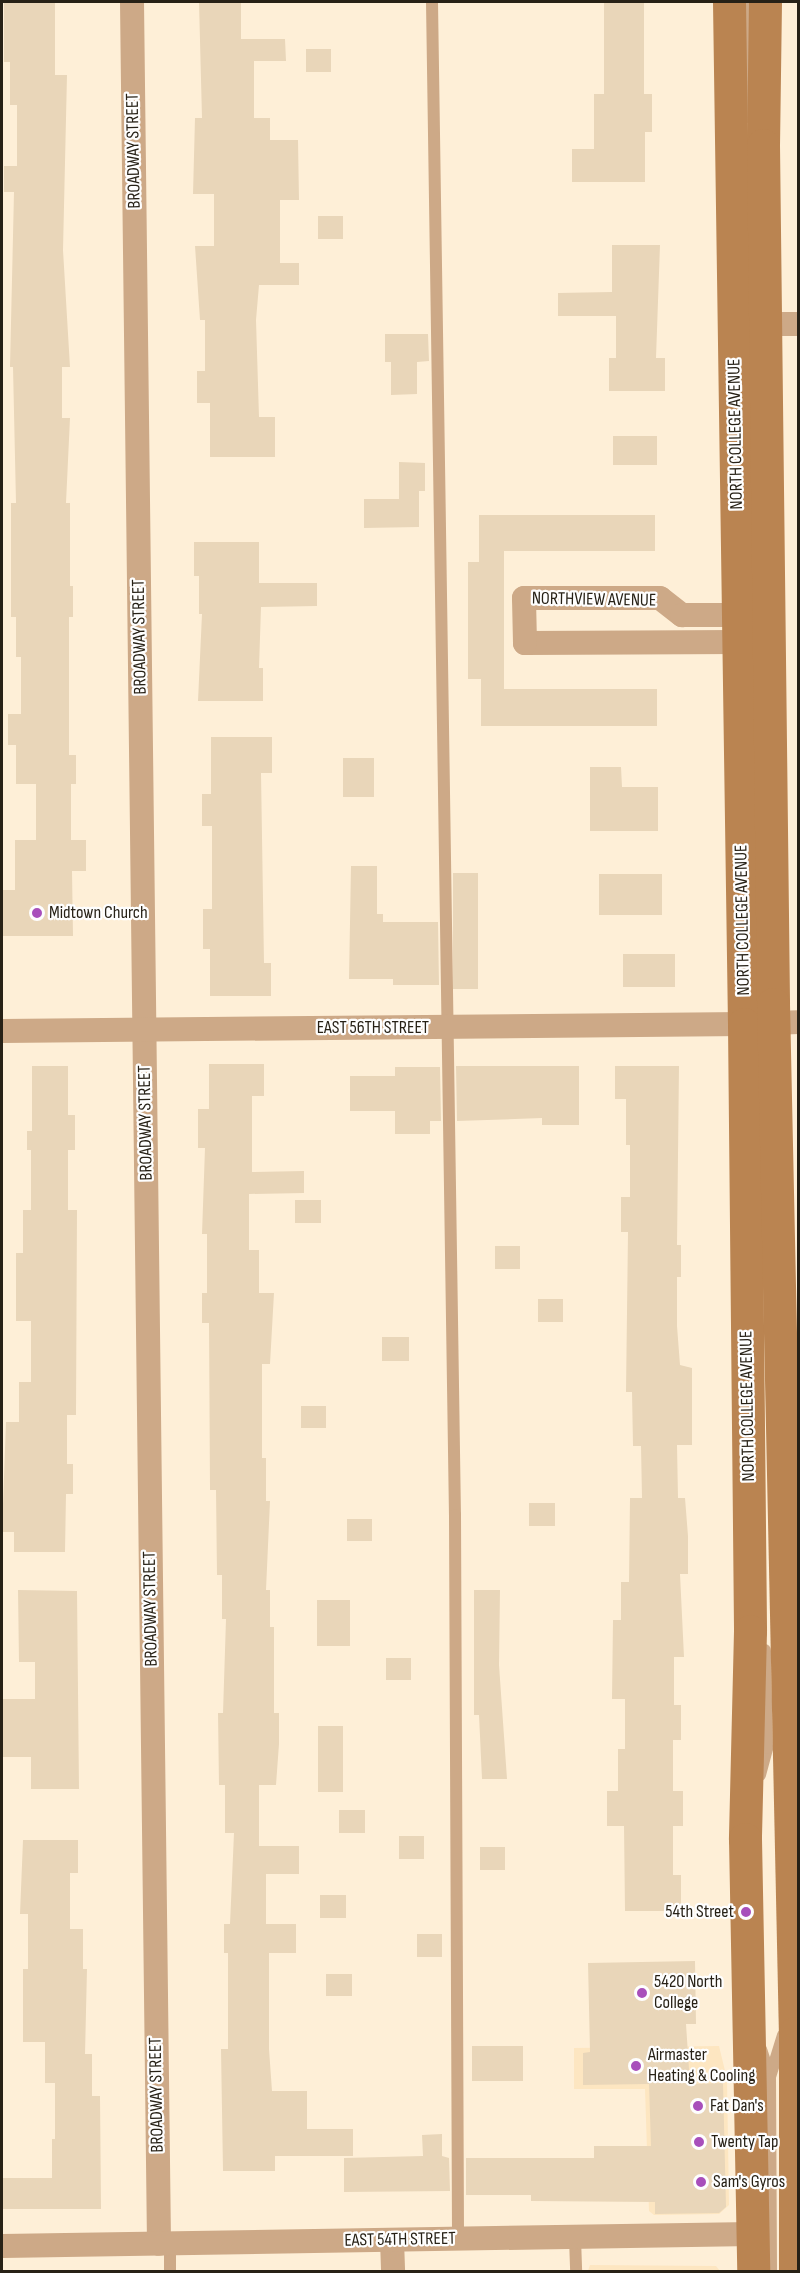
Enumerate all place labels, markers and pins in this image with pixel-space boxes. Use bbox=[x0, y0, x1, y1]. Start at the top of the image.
place label: Midtown Church bbox=[49, 902, 148, 924]
marker: Midtown Church bbox=[30, 906, 44, 920]
place label: 54th Street bbox=[665, 1901, 734, 1923]
marker: 54th Street bbox=[739, 1905, 753, 1919]
place label: 5420 North College bbox=[654, 1972, 722, 2014]
marker: 5420 North College bbox=[635, 1986, 649, 2000]
place label: Airmaster Heating & Cooling bbox=[648, 2045, 755, 2088]
marker: Airmaster Heating & Cooling bbox=[629, 2059, 643, 2073]
place label: Fat Dan's bbox=[710, 2095, 764, 2117]
marker: Fat Dan's bbox=[691, 2099, 705, 2113]
place label: Twenty Tap bbox=[711, 2131, 778, 2153]
marker: Twenty Tap bbox=[692, 2135, 706, 2149]
place label: Sam's Gyros bbox=[713, 2171, 785, 2193]
marker: Sam's Gyros bbox=[694, 2175, 708, 2189]

